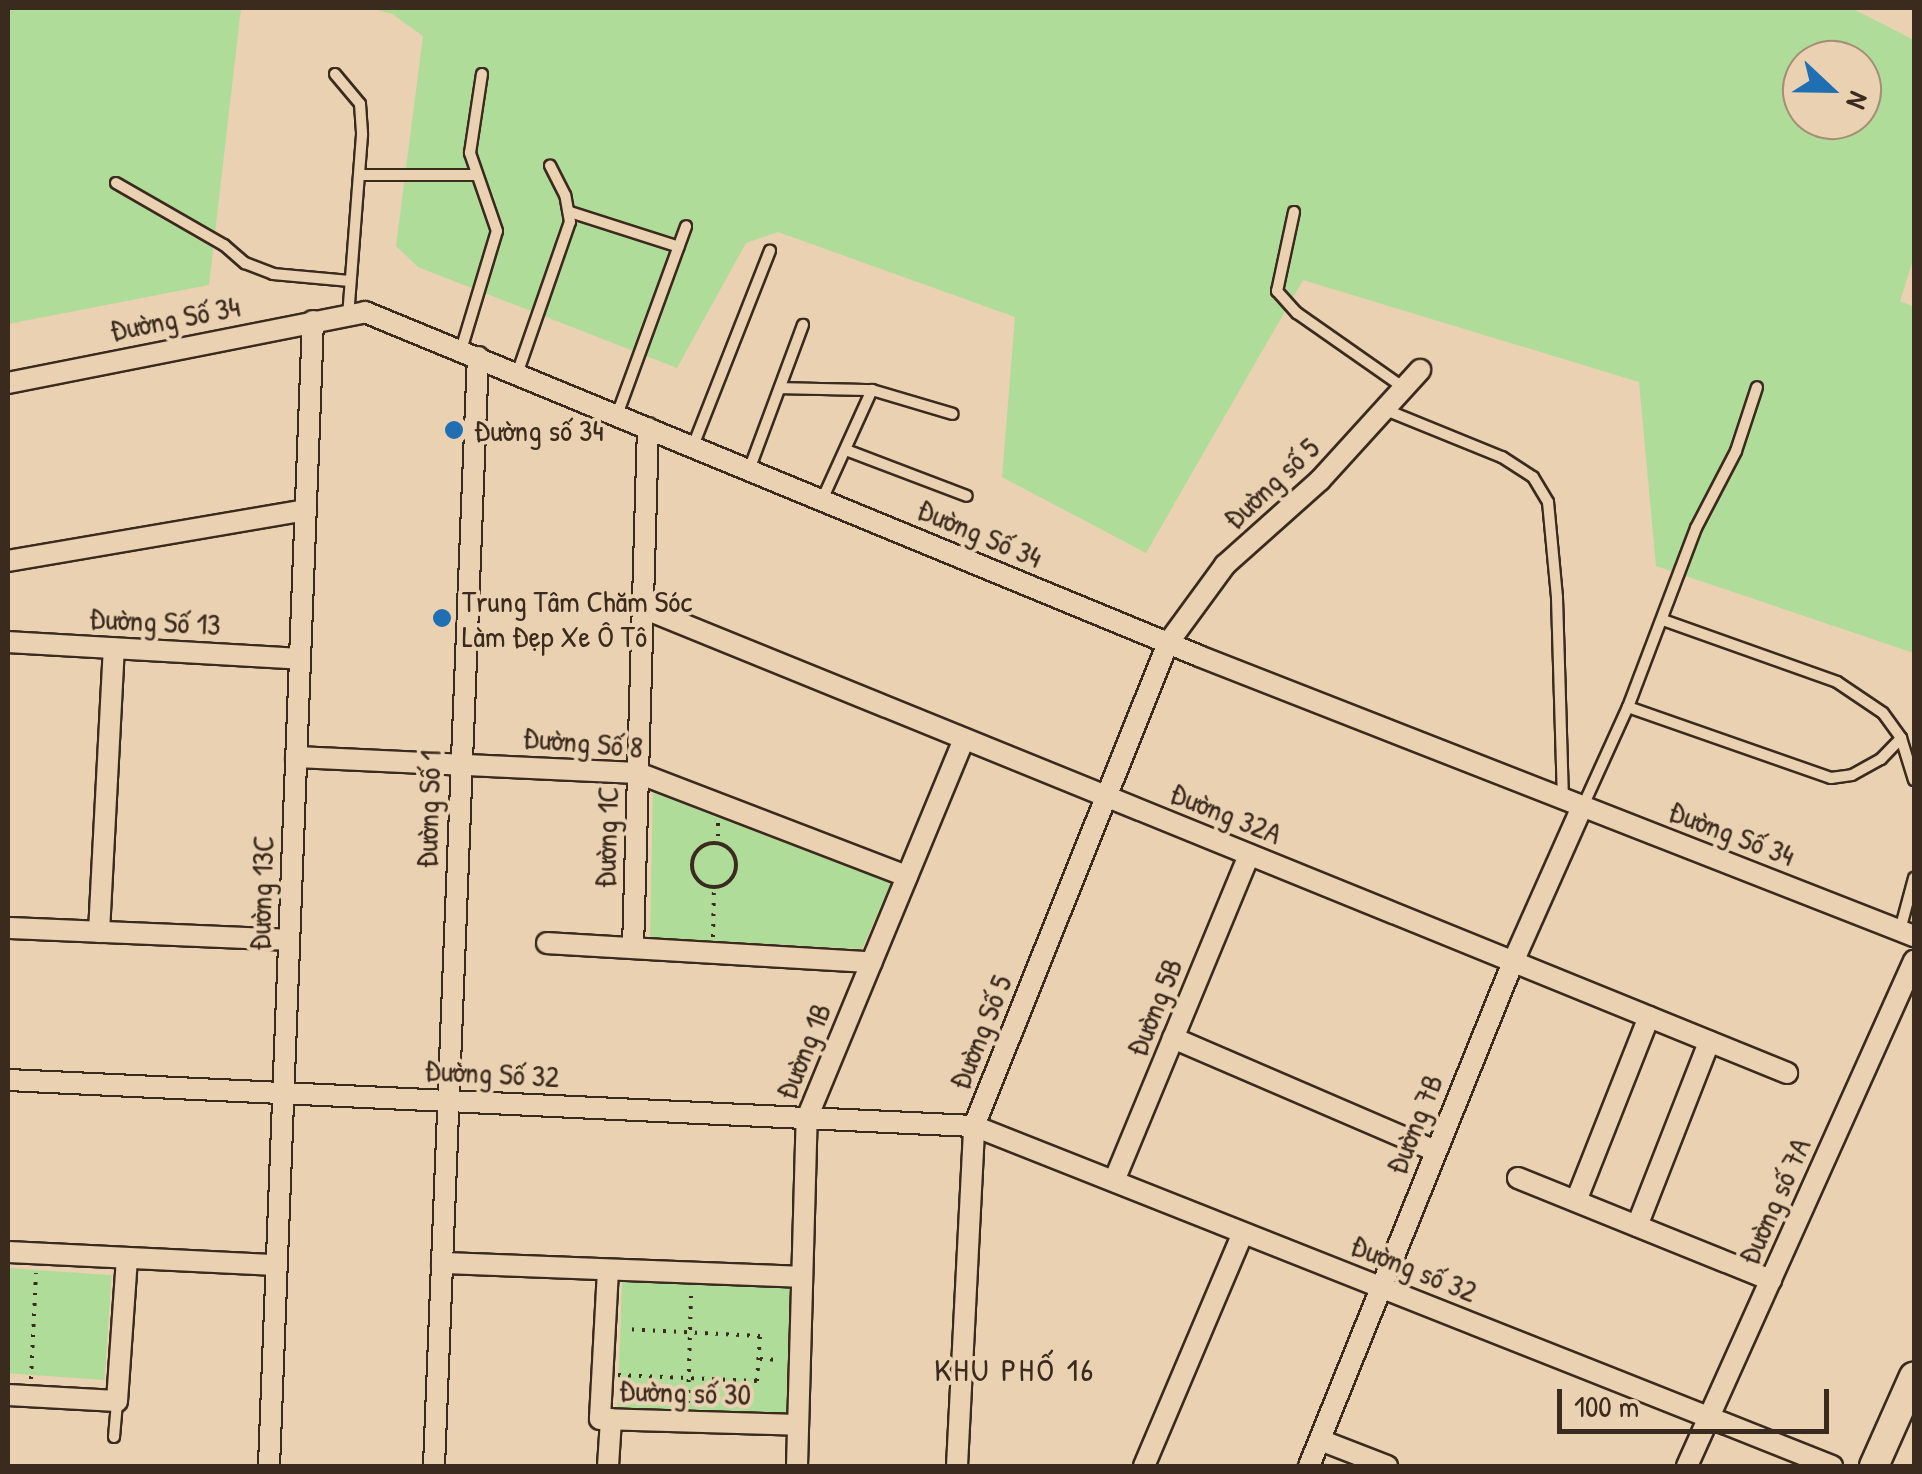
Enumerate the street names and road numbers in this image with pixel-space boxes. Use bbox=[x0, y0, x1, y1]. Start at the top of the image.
street label: Đường Số 34 bbox=[107, 288, 243, 348]
street label: Đường số 5 bbox=[1216, 430, 1326, 536]
street label: Đường Số 34 bbox=[912, 491, 1048, 575]
street label: Đường Số 13 bbox=[88, 600, 222, 642]
street label: Đường Số 8 bbox=[522, 719, 644, 765]
street label: Đường Số 1 bbox=[408, 749, 448, 869]
street label: Đường 32A bbox=[1165, 774, 1287, 852]
street label: Đường 1C bbox=[586, 786, 626, 888]
street label: Đường Số 34 bbox=[1664, 793, 1800, 873]
street label: Đường 13C bbox=[241, 835, 281, 951]
street label: Đường 5B bbox=[1118, 953, 1190, 1061]
street label: Đường Số 5 bbox=[941, 970, 1019, 1094]
street label: Đường 1B bbox=[767, 998, 839, 1104]
street label: Đường Số 32 bbox=[424, 1052, 560, 1094]
street label: Đường 7B bbox=[1378, 1069, 1450, 1179]
street label: Đường số 7A bbox=[1730, 1132, 1818, 1270]
street label: Đường số 32 bbox=[1346, 1227, 1482, 1309]
street label: Đường số 30 bbox=[619, 1372, 751, 1412]

